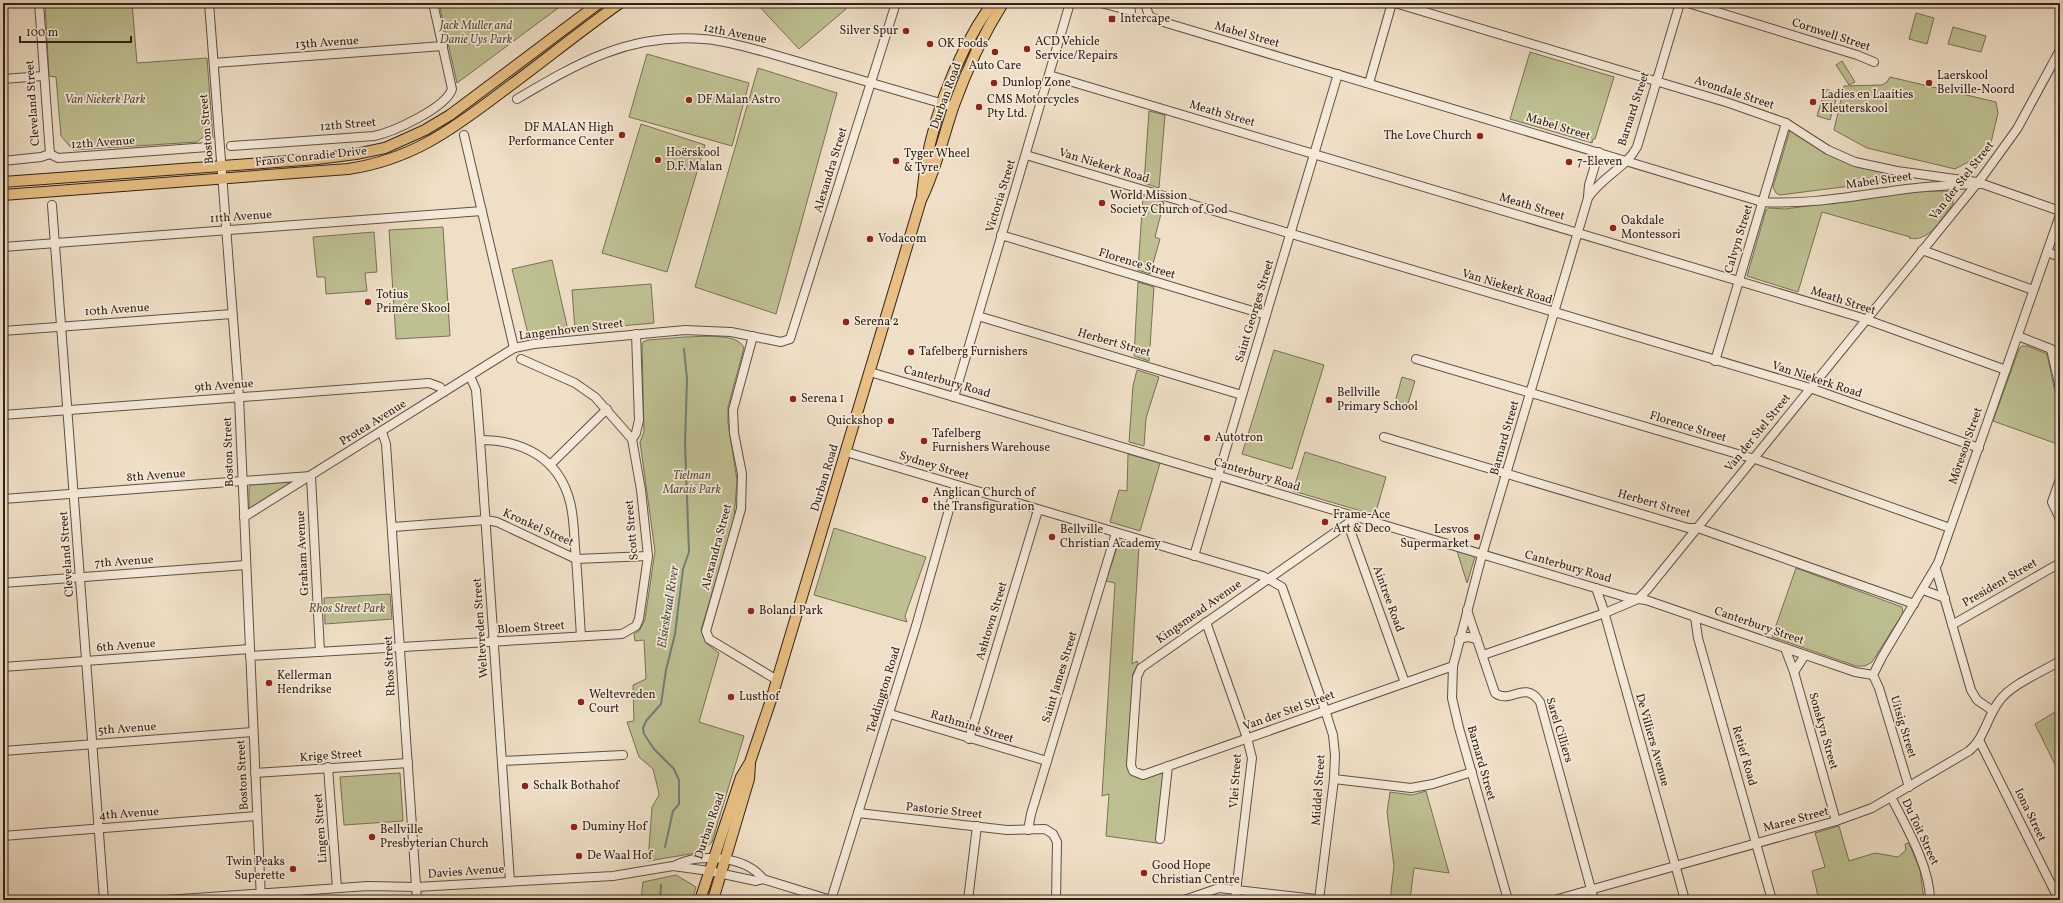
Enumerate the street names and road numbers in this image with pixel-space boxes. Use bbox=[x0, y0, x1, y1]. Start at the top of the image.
street label: Cornwell Street bbox=[1790, 15, 1872, 55]
street label: Mabel Street bbox=[1213, 18, 1281, 52]
street label: 12th Avenue bbox=[702, 20, 768, 48]
street label: 13th Avenue bbox=[295, 33, 360, 53]
street label: Cleveland Street bbox=[22, 59, 44, 147]
street label: Durban Road bbox=[927, 60, 966, 132]
street label: Barnard Street bbox=[1614, 70, 1654, 148]
street label: Avondale Street bbox=[1692, 73, 1776, 113]
street label: Boston Street bbox=[196, 93, 218, 165]
street label: Meath Street bbox=[1187, 97, 1257, 131]
street label: Mabel Street bbox=[1524, 110, 1592, 144]
street label: 12th Street bbox=[319, 115, 377, 135]
street label: Alexandra Street bbox=[810, 125, 852, 215]
street label: 12th Avenue bbox=[70, 133, 136, 153]
street label: Van der Stel Street bbox=[1926, 138, 1998, 224]
street label: Frans Conradie Drive bbox=[254, 143, 368, 171]
street label: Van Niekerk Road bbox=[1057, 145, 1152, 187]
street label: Victoria Street bbox=[982, 158, 1020, 234]
street label: Mabel Street bbox=[1845, 168, 1913, 194]
street label: Meath Street bbox=[1497, 189, 1567, 225]
street label: Calvyn Street bbox=[1721, 203, 1757, 275]
street label: 11th Avenue bbox=[209, 207, 273, 227]
street label: Florence Street bbox=[1097, 245, 1177, 283]
street label: Saint Georges Street bbox=[1232, 258, 1278, 364]
street label: Van Niekerk Road bbox=[1460, 266, 1555, 308]
street label: Meath Street bbox=[1808, 283, 1878, 319]
street label: 10th Avenue bbox=[84, 300, 150, 320]
street label: Langenhoven Street bbox=[518, 316, 624, 344]
street label: Herbert Street bbox=[1076, 325, 1152, 361]
street label: Van Niekerk Road bbox=[1770, 358, 1864, 402]
street label: Canterbury Road bbox=[902, 362, 993, 402]
street label: 9th Avenue bbox=[194, 376, 254, 396]
street label: Van der Stel Street bbox=[1721, 390, 1795, 476]
street label: Protea Avenue bbox=[337, 396, 410, 450]
street label: Barnard Street bbox=[1487, 399, 1523, 477]
street label: Môreson Street bbox=[1945, 405, 1987, 487]
street label: Florence Street bbox=[1648, 408, 1728, 446]
street label: Boston Street bbox=[220, 416, 238, 488]
street label: Durban Road bbox=[807, 442, 843, 514]
street label: Sydney Street bbox=[897, 448, 971, 484]
street label: Canterbury Road bbox=[1212, 454, 1302, 496]
street label: 8th Avenue bbox=[126, 466, 186, 486]
street label: Herbert Street bbox=[1616, 486, 1692, 522]
street label: Scott Street bbox=[621, 499, 643, 561]
street label: Alexandra Street bbox=[698, 502, 736, 592]
street label: Kronkel Street bbox=[500, 505, 576, 551]
street label: Cleveland Street bbox=[56, 510, 78, 598]
street label: Graham Avenue bbox=[293, 510, 313, 596]
street label: Canterbury Road bbox=[1523, 547, 1614, 587]
street label: 7th Avenue bbox=[94, 552, 154, 572]
street label: President Street bbox=[1960, 555, 2040, 611]
street label: Aintree Road bbox=[1369, 564, 1407, 635]
street label: Kingsmead Avenue bbox=[1153, 576, 1245, 647]
street label: Weltevreden Street bbox=[470, 577, 492, 679]
street label: Ashtown Street bbox=[972, 580, 1012, 662]
street label: Canterbury Street bbox=[1712, 603, 1806, 649]
street label: Bloem Street bbox=[497, 618, 565, 638]
street label: Saint James Street bbox=[1038, 629, 1082, 725]
street label: Rhos Street bbox=[380, 635, 400, 697]
street label: 6th Avenue bbox=[96, 636, 156, 656]
street label: Teddington Road bbox=[863, 645, 905, 735]
street label: Van der Stel Street bbox=[1241, 687, 1337, 735]
street label: Sonskyn Street bbox=[1804, 691, 1842, 771]
street label: De Villiers Avenue bbox=[1631, 692, 1673, 789]
street label: Uitsig Street bbox=[1886, 694, 1920, 760]
street label: Sarel Cilliers bbox=[1541, 695, 1577, 765]
street label: Rathmine Street bbox=[928, 707, 1016, 747]
street label: 5th Avenue bbox=[97, 719, 157, 739]
street label: Barnard Street bbox=[1463, 724, 1499, 802]
street label: Retief Road bbox=[1728, 724, 1760, 788]
street label: Boston Street bbox=[233, 739, 253, 811]
street label: Krige Street bbox=[299, 746, 363, 766]
street label: Vlei Street bbox=[1226, 753, 1246, 809]
street label: Middel Street bbox=[1309, 754, 1329, 826]
street label: Iona Street bbox=[2010, 786, 2050, 844]
street label: Durban Road bbox=[691, 790, 729, 862]
street label: Lingen Street bbox=[311, 792, 331, 864]
street label: Du Toit Street bbox=[1898, 796, 1942, 868]
street label: Pastorie Street bbox=[905, 799, 983, 823]
street label: 4th Avenue bbox=[98, 804, 160, 824]
street label: Maree Street bbox=[1761, 804, 1831, 836]
street label: Davies Avenue bbox=[427, 861, 505, 883]

